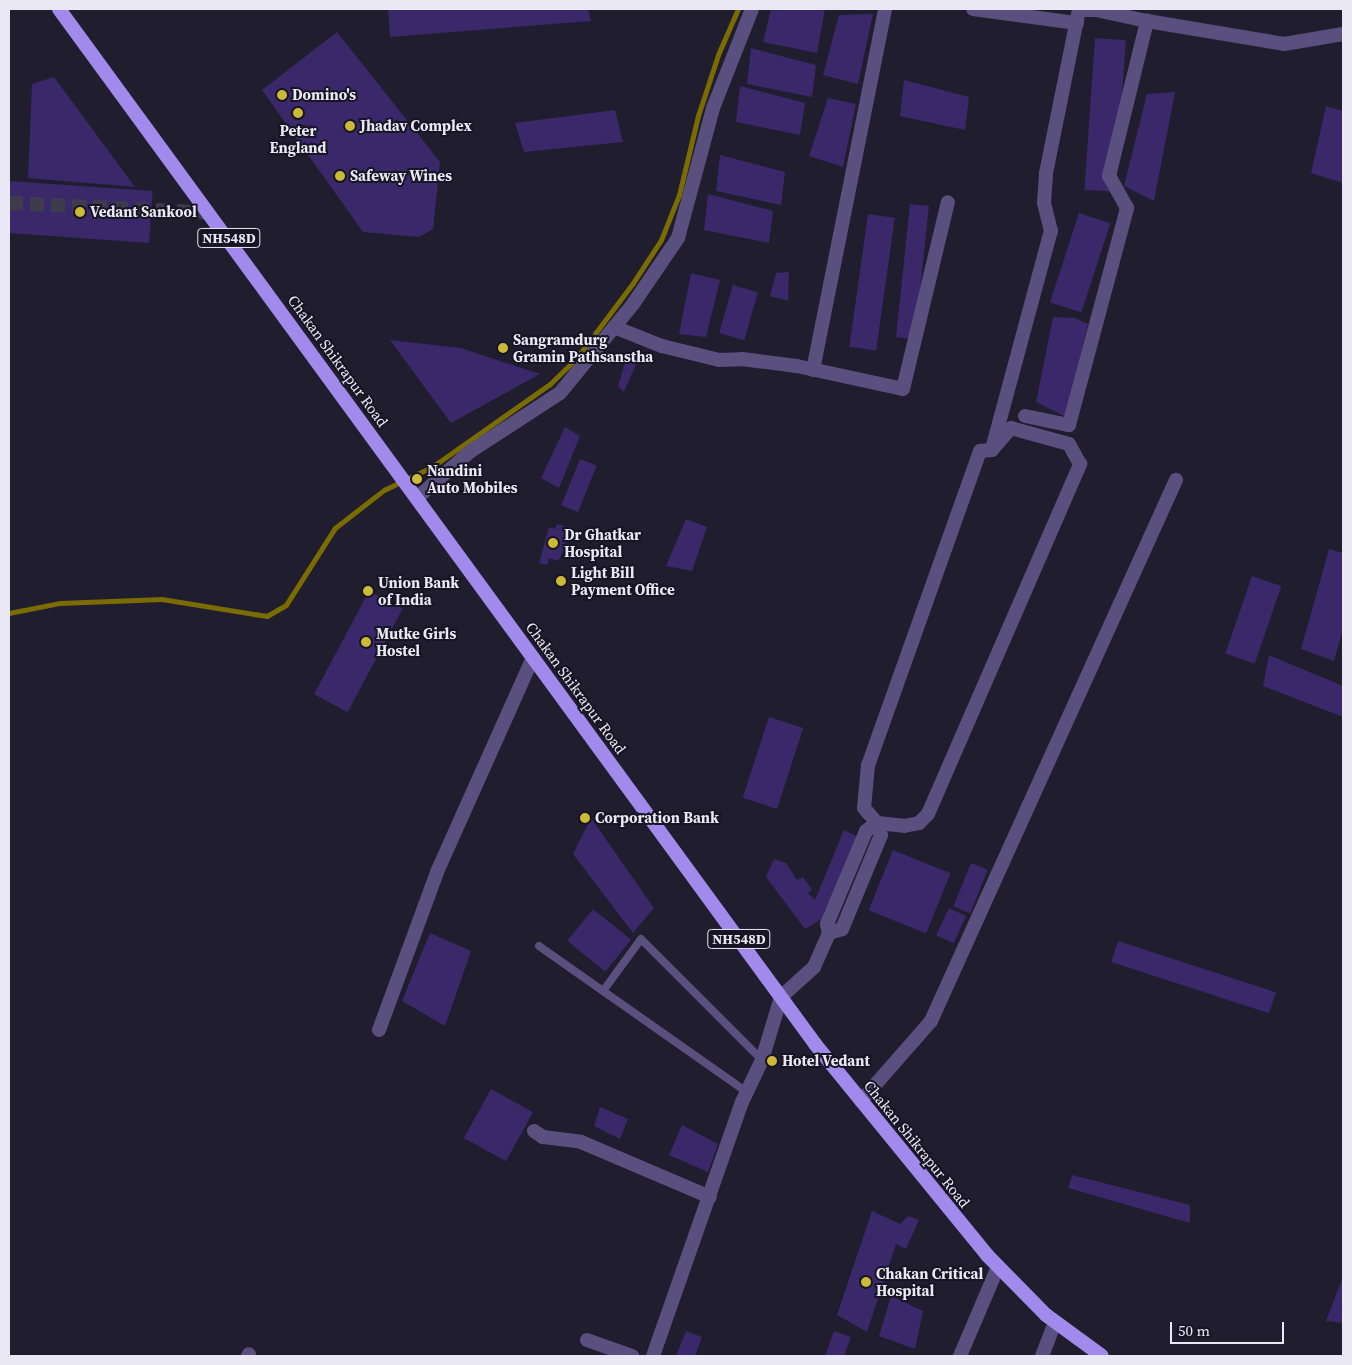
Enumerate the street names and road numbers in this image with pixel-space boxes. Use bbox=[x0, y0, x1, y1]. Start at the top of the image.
road number: NH548D bbox=[196, 227, 262, 250]
street label: Chakan Shikrapur Road bbox=[284, 292, 392, 430]
street label: Chakan Shikrapur Road bbox=[522, 619, 630, 757]
road number: NH548D bbox=[706, 928, 772, 951]
street label: Chakan Shikrapur Road bbox=[860, 1077, 974, 1211]

